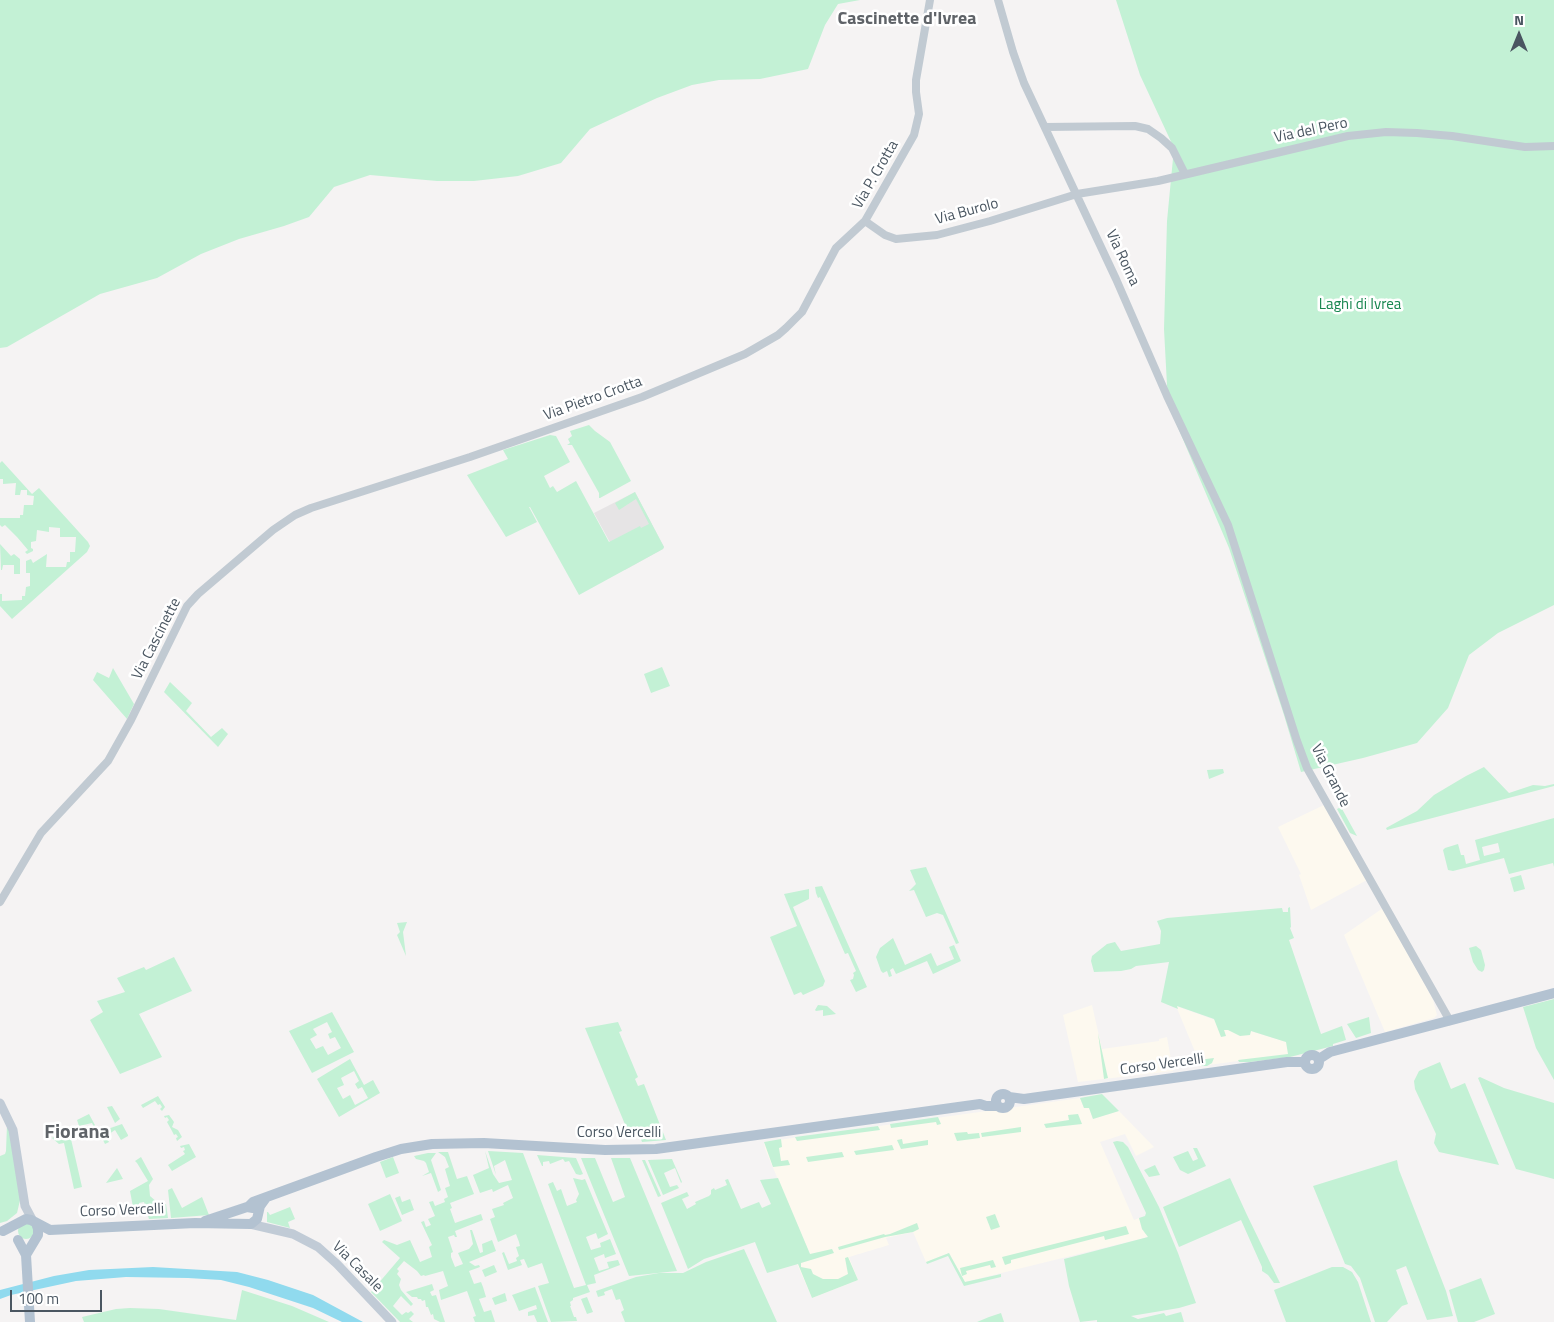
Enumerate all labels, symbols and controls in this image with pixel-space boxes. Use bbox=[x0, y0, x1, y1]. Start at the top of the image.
district label: Cascinette d'Ivrea bbox=[838, 9, 976, 31]
text: N bbox=[1514, 9, 1524, 30]
north arrow bbox=[1494, 10, 1544, 60]
street label: Via del Pero bbox=[1273, 114, 1349, 148]
street label: Via P. Crotta bbox=[849, 138, 903, 212]
street label: Via Burolo bbox=[934, 195, 1000, 229]
street label: Via Roma bbox=[1101, 227, 1143, 289]
park label: Laghi di Ivrea bbox=[1319, 296, 1401, 314]
street label: Via Pietro Crotta bbox=[541, 373, 645, 425]
street label: Via Cascinette bbox=[129, 595, 185, 683]
street label: Via Grande bbox=[1306, 741, 1354, 811]
street label: Corso Vercelli bbox=[1119, 1050, 1205, 1080]
district label: Fiorana bbox=[44, 1121, 110, 1145]
street label: Corso Vercelli bbox=[577, 1124, 661, 1142]
street label: Corso Vercelli bbox=[80, 1201, 164, 1221]
street label: Via Casale bbox=[328, 1238, 386, 1296]
scale bar bbox=[12, 1280, 105, 1312]
text: 100 m bbox=[18, 1287, 59, 1310]

